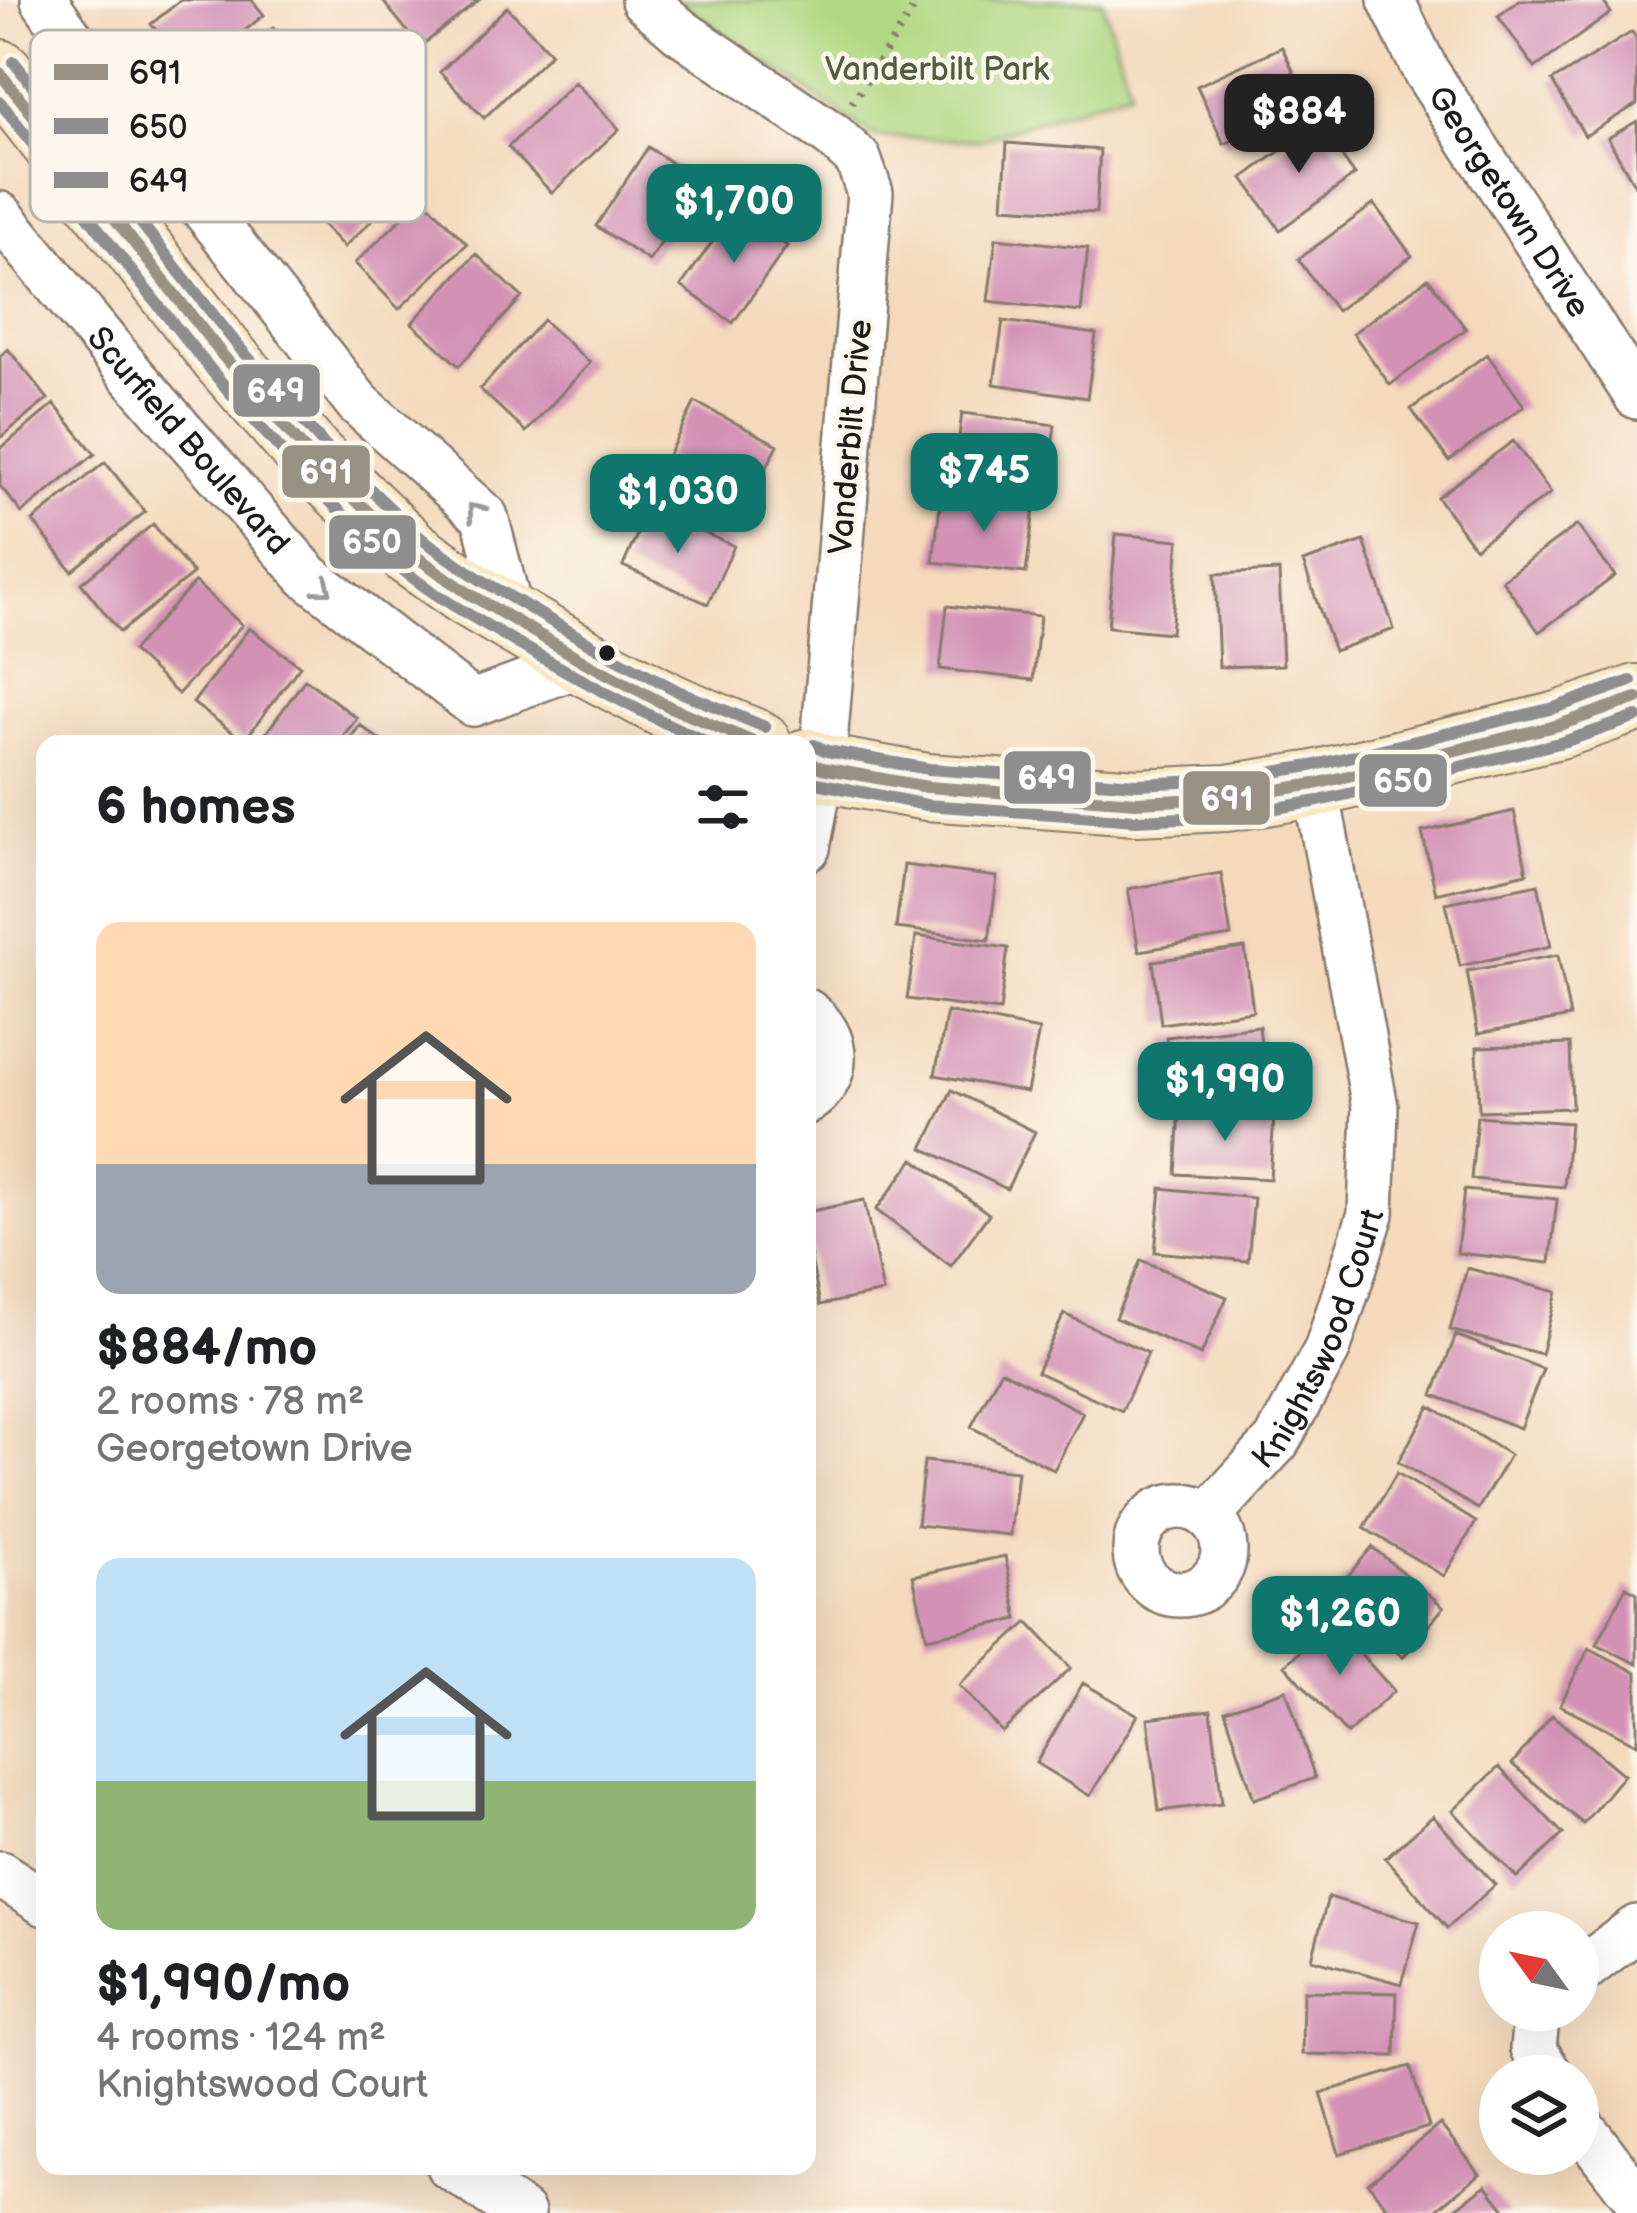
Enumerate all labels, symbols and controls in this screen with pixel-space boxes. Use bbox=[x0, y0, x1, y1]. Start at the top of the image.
legend bbox=[30, 30, 426, 222]
park label: Vanderbilt Park bbox=[825, 50, 1050, 90]
text: 691 bbox=[129, 54, 181, 94]
pin: $884 bbox=[1228, 74, 1370, 176]
street label: Georgetown Drive bbox=[1419, 79, 1598, 325]
text: $884 bbox=[1251, 89, 1347, 136]
text: 650 bbox=[129, 108, 187, 148]
text: 649 bbox=[129, 162, 188, 202]
pin: $1,700 bbox=[636, 164, 832, 266]
text: $1,700 bbox=[674, 179, 794, 226]
street label: Vanderbilt Drive bbox=[821, 318, 881, 556]
street label: Scurfield Boulevard bbox=[78, 319, 298, 563]
line badge: 649 bbox=[231, 362, 322, 419]
text: 649 bbox=[247, 372, 305, 412]
pin: $745 bbox=[913, 433, 1055, 535]
line badge: 691 bbox=[280, 443, 372, 500]
text: $745 bbox=[938, 448, 1030, 495]
text: 691 bbox=[299, 453, 353, 493]
pin: $1,030 bbox=[580, 454, 776, 556]
text: $1,030 bbox=[617, 469, 739, 516]
one-way arrow bbox=[468, 503, 489, 525]
line badge: 650 bbox=[327, 513, 418, 571]
text: 650 bbox=[342, 523, 402, 563]
one-way arrow bbox=[310, 574, 332, 595]
unlabelled marker bbox=[596, 642, 618, 664]
line badge: 649 bbox=[1002, 749, 1093, 806]
line badge: 650 bbox=[1357, 752, 1449, 809]
text: 649 bbox=[1018, 759, 1076, 799]
text: 650 bbox=[1373, 762, 1433, 802]
line badge: 691 bbox=[1181, 769, 1272, 827]
icon: filters bbox=[690, 774, 756, 840]
text: 6 homes bbox=[96, 777, 296, 838]
text: 691 bbox=[1200, 780, 1254, 820]
icon: home bbox=[318, 1000, 534, 1216]
pin: $1,990 bbox=[1127, 1042, 1323, 1144]
text: $1,990 bbox=[1165, 1057, 1285, 1104]
street label: Knightswood Court bbox=[1244, 1204, 1393, 1478]
text: $884/mo bbox=[96, 1318, 317, 1379]
text: 2 rooms · 78 m² bbox=[96, 1379, 365, 1426]
text: Georgetown Drive bbox=[96, 1426, 413, 1473]
pin: $1,260 bbox=[1242, 1576, 1438, 1678]
text: $1,260 bbox=[1279, 1591, 1401, 1638]
icon: home bbox=[318, 1636, 534, 1852]
north arrow bbox=[1479, 1911, 1599, 2031]
map controls bbox=[1479, 1911, 1599, 2175]
text: $1,990/mo bbox=[96, 1954, 350, 2015]
text: 4 rooms · 124 m² bbox=[96, 2015, 386, 2062]
button: layers bbox=[1479, 2055, 1599, 2175]
text: Knightswood Court bbox=[96, 2062, 428, 2109]

